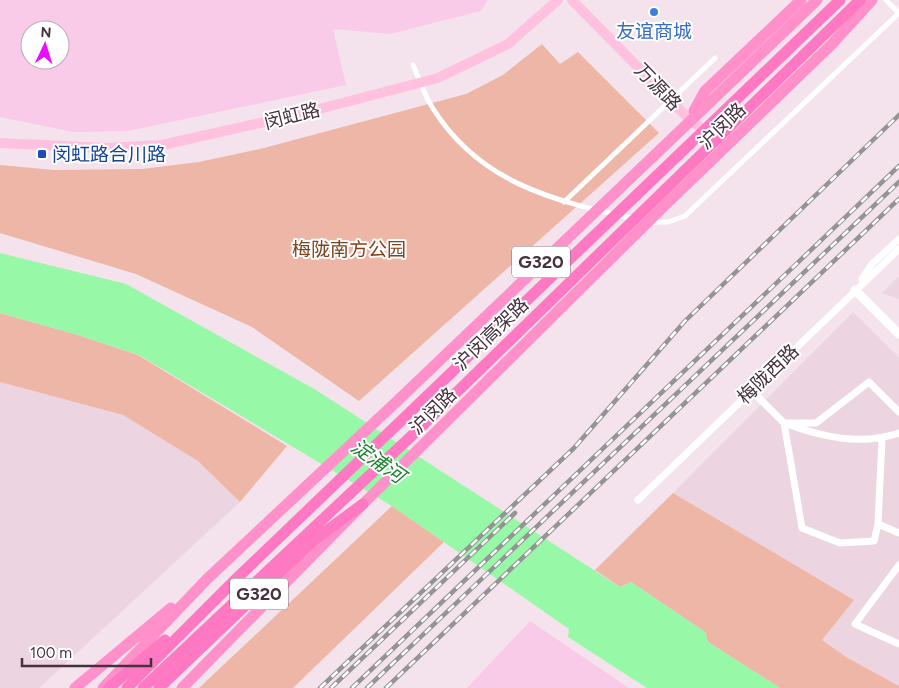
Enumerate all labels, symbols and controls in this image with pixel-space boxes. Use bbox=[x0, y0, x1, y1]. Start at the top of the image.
marker: 友谊商城 bbox=[648, 6, 660, 18]
north arrow bbox=[20, 20, 70, 70]
place label: 友谊商城 bbox=[616, 20, 692, 43]
text: N bbox=[40, 24, 52, 41]
street label: 万源路 bbox=[630, 59, 686, 115]
street label: 闵虹路 bbox=[262, 98, 322, 134]
street label: 沪闵路 bbox=[694, 98, 750, 154]
place label: 闵虹路合川路 bbox=[52, 143, 166, 166]
marker: 闵虹路合川路 bbox=[36, 148, 48, 160]
park label: 梅陇南方公园 bbox=[292, 238, 406, 261]
road number: G320 bbox=[512, 246, 570, 278]
street label: 沪闵高架路 bbox=[449, 293, 533, 375]
street label: 梅陇西路 bbox=[733, 339, 803, 409]
street label: 沪闵路 bbox=[405, 383, 461, 439]
water label: 淀浦河 bbox=[347, 434, 413, 490]
road number: G320 bbox=[230, 578, 288, 610]
scale bar bbox=[22, 636, 151, 668]
text: 100 m bbox=[30, 644, 72, 662]

